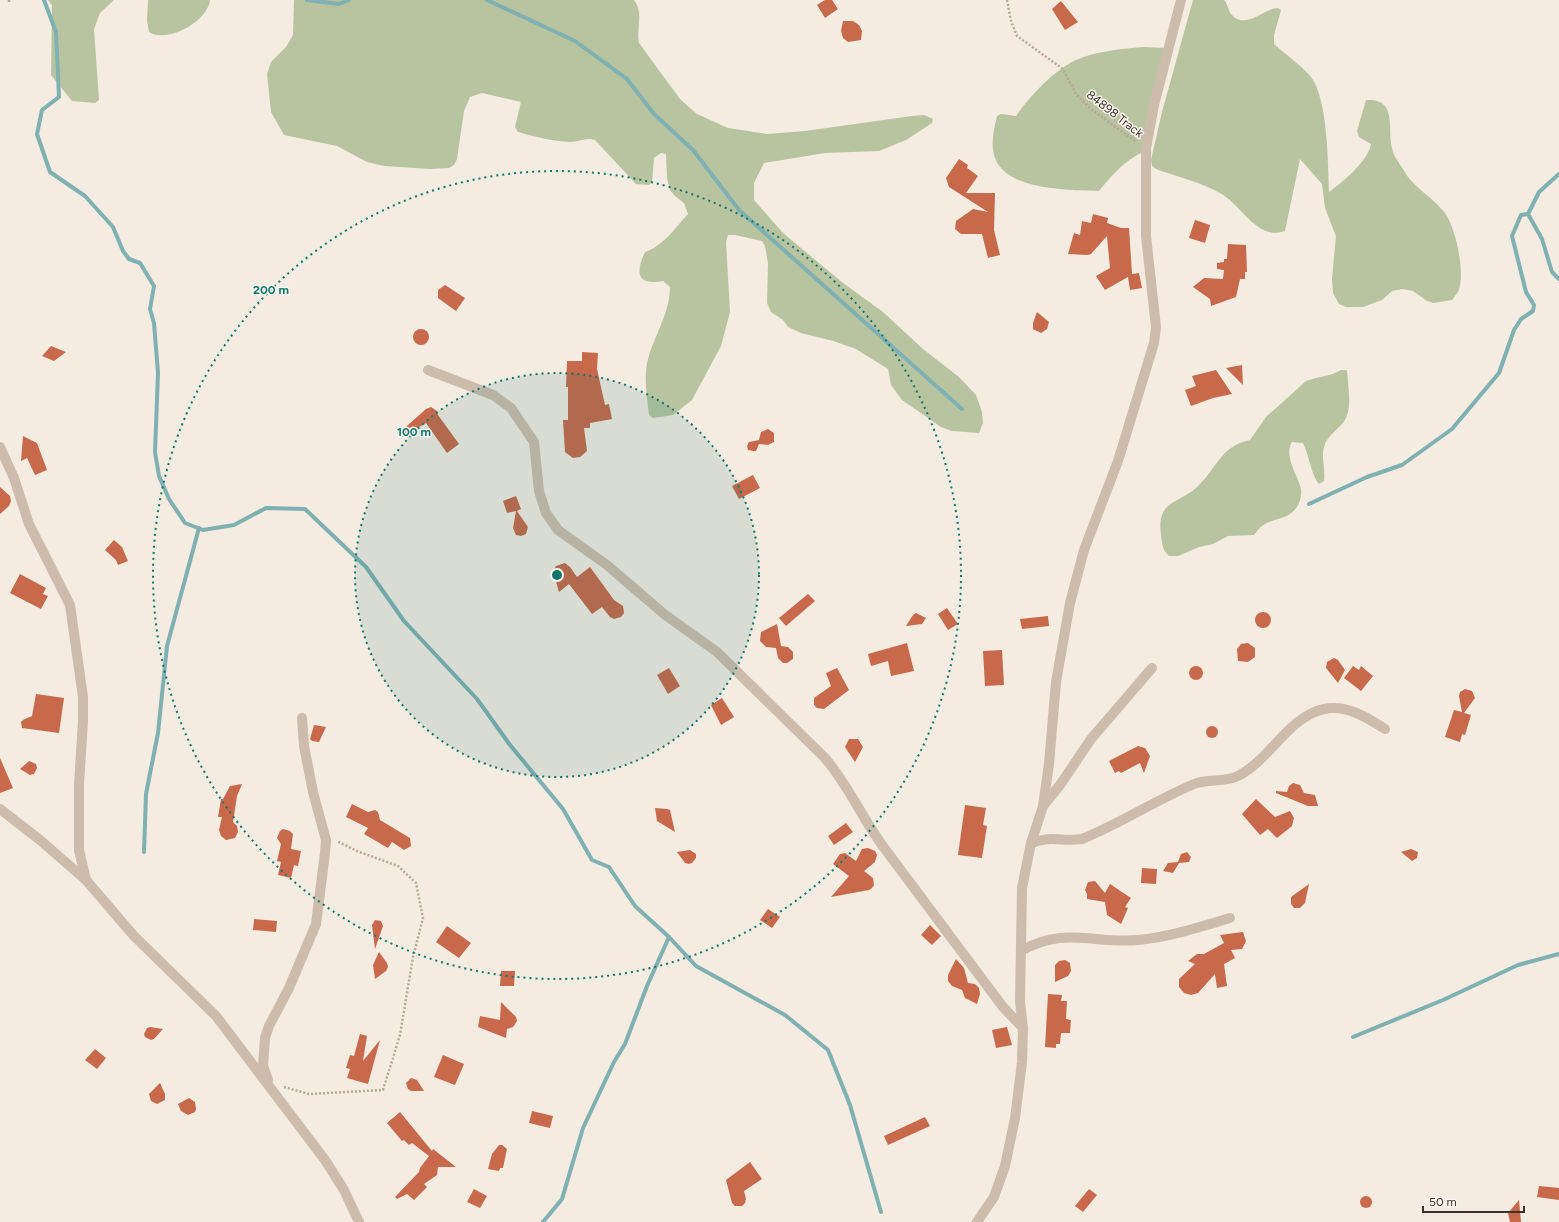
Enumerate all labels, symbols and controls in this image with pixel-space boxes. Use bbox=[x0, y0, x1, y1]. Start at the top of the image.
street label: 84898 Track bbox=[1084, 88, 1146, 141]
text: 200 m bbox=[253, 283, 289, 297]
text: 100 m bbox=[397, 425, 431, 439]
centre of rings bbox=[550, 568, 564, 582]
scale bar bbox=[1423, 1188, 1524, 1214]
text: 50 m bbox=[1429, 1195, 1457, 1209]

